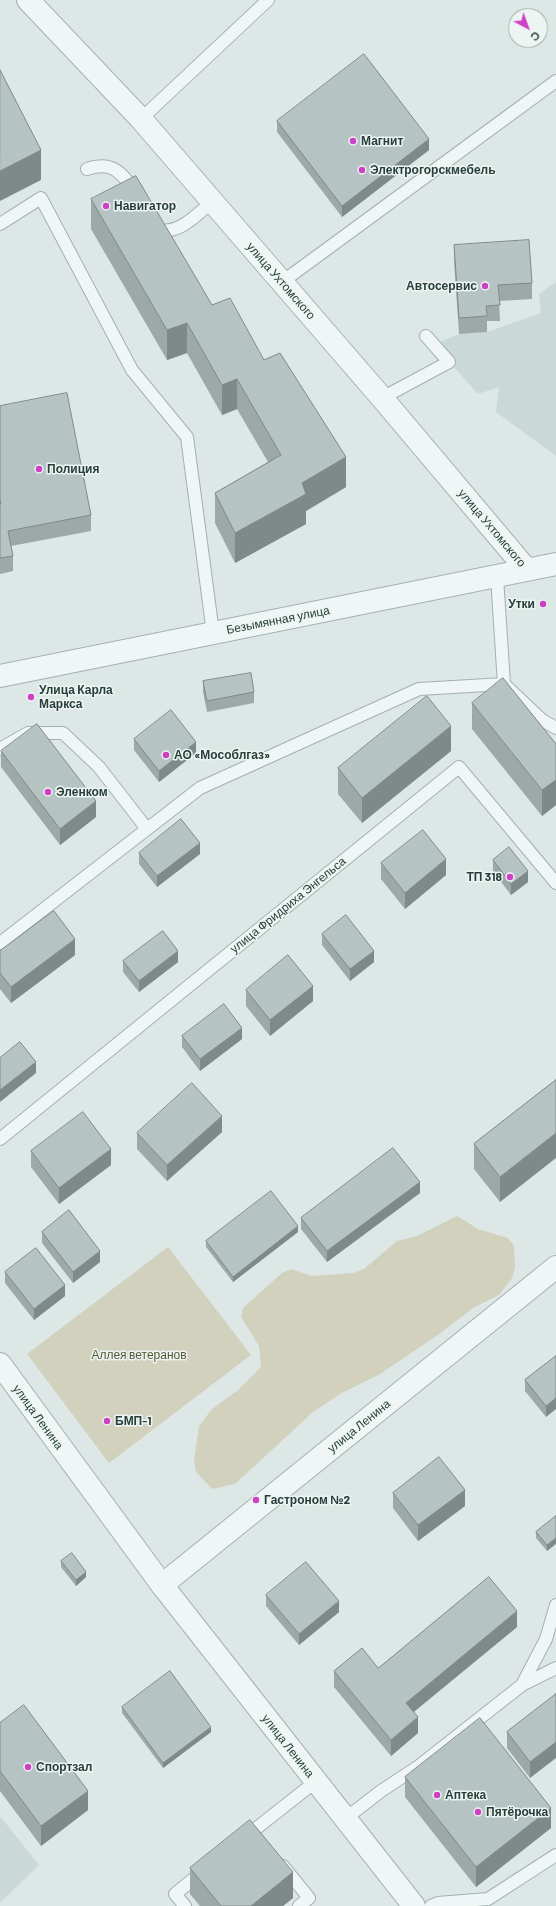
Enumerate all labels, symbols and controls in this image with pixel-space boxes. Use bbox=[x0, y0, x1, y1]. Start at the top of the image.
north arrow bbox=[508, 8, 548, 48]
text: С bbox=[528, 29, 543, 44]
place label: Магнит bbox=[361, 134, 403, 148]
marker: Магнит bbox=[348, 136, 358, 146]
place label: Электрогорскмебель bbox=[370, 163, 496, 177]
marker: Электрогорскмебель bbox=[357, 165, 367, 175]
place label: Навигатор bbox=[114, 199, 176, 213]
marker: Навигатор bbox=[101, 201, 111, 211]
street label: улица Ухтомского bbox=[244, 239, 318, 323]
place label: Автосервис bbox=[406, 279, 477, 293]
marker: Автосервис bbox=[480, 281, 490, 291]
place label: Полиция bbox=[47, 462, 99, 476]
marker: Полиция bbox=[34, 464, 44, 474]
street label: улица Ухтомского bbox=[455, 486, 529, 570]
place label: Утки bbox=[508, 597, 535, 611]
marker: Утки bbox=[538, 599, 548, 609]
street label: Безымянная улица bbox=[225, 603, 331, 637]
place label: Улица Карла Маркса bbox=[39, 683, 113, 711]
marker: Улица Карла Маркса bbox=[26, 692, 36, 702]
place label: АО «Мособлгаз» bbox=[174, 748, 270, 762]
marker: АО «Мособлгаз» bbox=[161, 750, 171, 760]
place label: Эленком bbox=[56, 785, 108, 799]
marker: Эленком bbox=[43, 787, 53, 797]
street label: улица Фридриха Энгельса bbox=[227, 854, 349, 956]
place label: ТП 318 bbox=[466, 870, 502, 884]
marker: ТП 318 bbox=[505, 872, 515, 882]
park label: Аллея ветеранов bbox=[91, 1348, 187, 1362]
street label: улица Ленина bbox=[10, 1382, 66, 1452]
street label: улица Ленина bbox=[325, 1396, 393, 1456]
place label: БМП-1 bbox=[115, 1414, 151, 1428]
marker: БМП-1 bbox=[102, 1416, 112, 1426]
place label: Гастроном №2 bbox=[264, 1493, 350, 1507]
marker: Гастроном №2 bbox=[251, 1495, 261, 1505]
street label: улица Ленина bbox=[259, 1711, 317, 1781]
place label: Спортзал bbox=[36, 1760, 92, 1774]
marker: Спортзал bbox=[23, 1762, 33, 1772]
place label: Аптека bbox=[445, 1788, 486, 1802]
marker: Аптека bbox=[432, 1790, 442, 1800]
place label: Пятёрочка bbox=[486, 1805, 548, 1819]
marker: Пятёрочка bbox=[473, 1807, 483, 1817]

